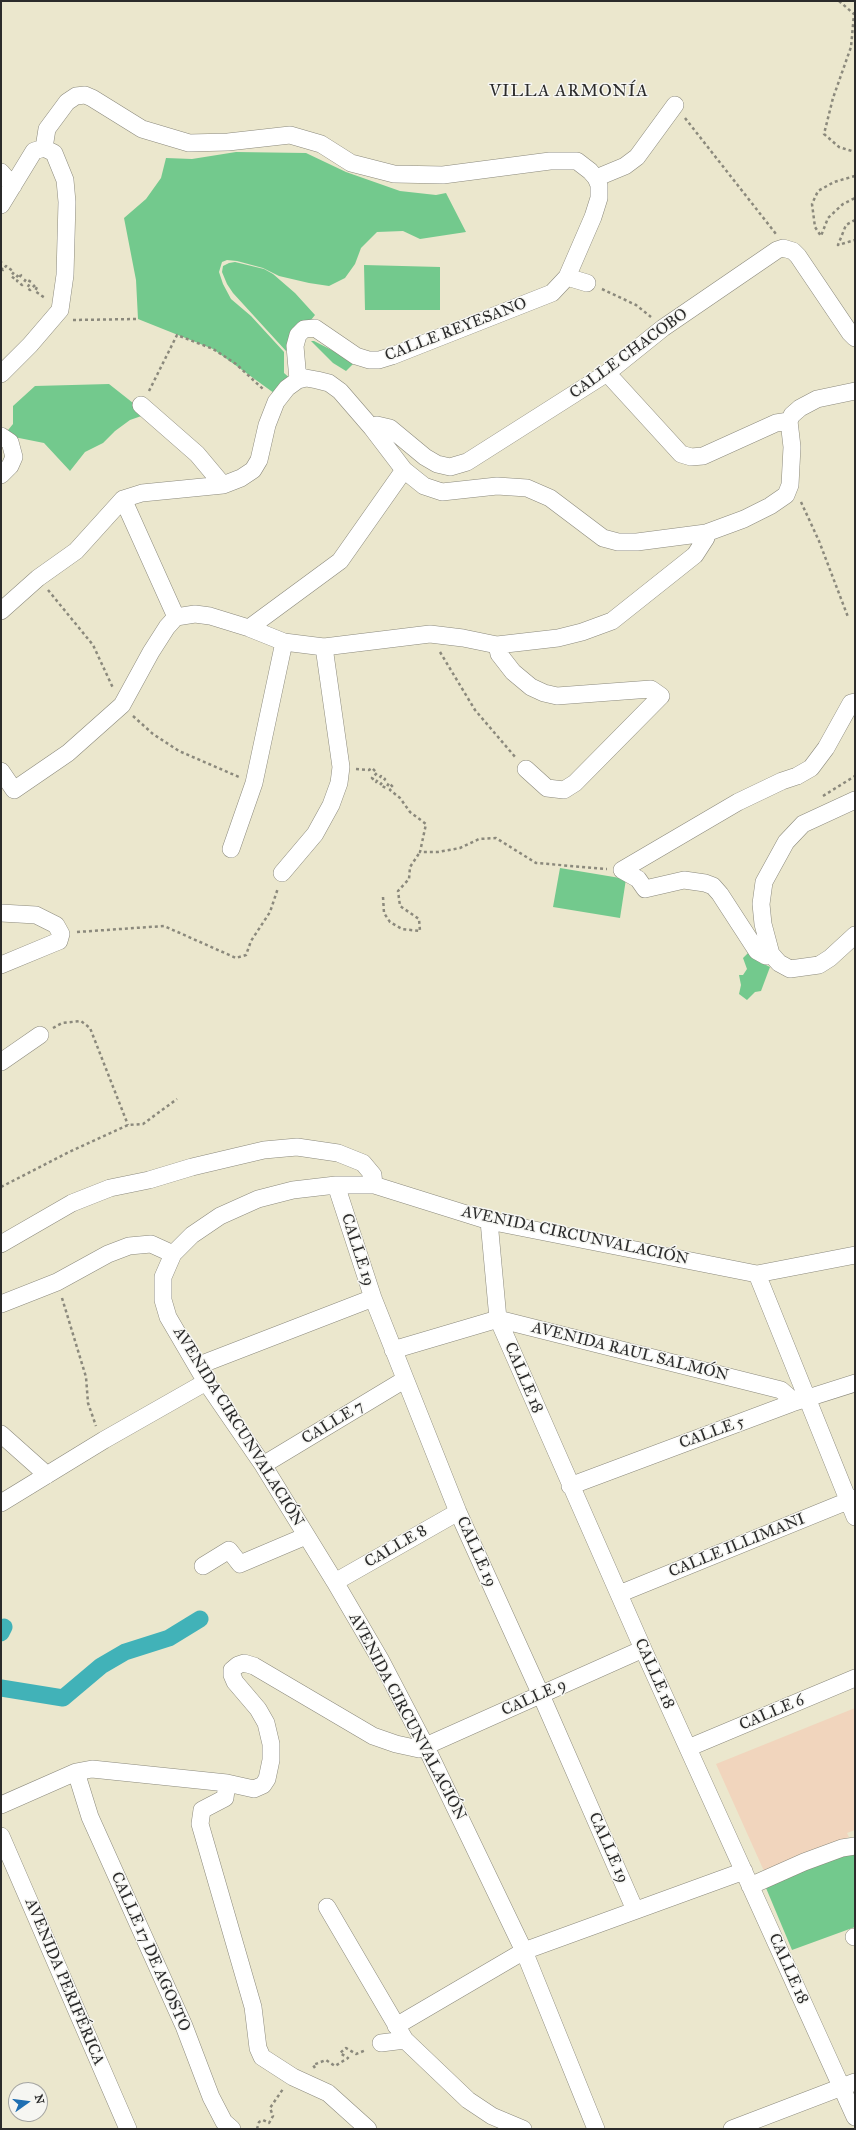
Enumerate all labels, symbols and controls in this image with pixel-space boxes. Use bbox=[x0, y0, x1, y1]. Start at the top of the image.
district label: VILLA ARMONÍA bbox=[489, 82, 649, 102]
street label: CALLE REYESANO bbox=[382, 294, 530, 366]
street label: CALLE CHACOBO bbox=[566, 305, 692, 403]
street label: AVENIDA CIRCUNVALACIÓN bbox=[460, 1203, 690, 1269]
street label: CALLE 19 bbox=[336, 1211, 378, 1289]
street label: AVENIDA RAUL SALMÓN bbox=[530, 1318, 730, 1386]
street label: AVENIDA CIRCUNVALACIÓN bbox=[168, 1324, 308, 1530]
street label: CALLE 18 bbox=[500, 1340, 546, 1416]
street label: CALLE 7 bbox=[299, 1397, 367, 1449]
street label: CALLE 5 bbox=[677, 1412, 747, 1454]
street label: CALLE ILLIMANI bbox=[666, 1510, 808, 1582]
street label: CALLE 19 bbox=[452, 1514, 500, 1590]
street label: CALLE 8 bbox=[361, 1522, 431, 1572]
street label: AVENIDA CIRCUNVALACIÓN bbox=[344, 1610, 470, 1824]
street label: CALLE 18 bbox=[630, 1636, 678, 1712]
street label: CALLE 9 bbox=[499, 1675, 569, 1721]
street label: CALLE 6 bbox=[737, 1691, 807, 1735]
street label: CALLE 19 bbox=[584, 1810, 632, 1886]
street label: CALLE 17 DE AGOSTO bbox=[106, 1869, 194, 2035]
street label: AVENIDA PERIFÉRICA bbox=[20, 1896, 108, 2068]
street label: CALLE 18 bbox=[764, 1931, 812, 2007]
north arrow bbox=[8, 2082, 48, 2122]
text: N bbox=[32, 2093, 47, 2105]

